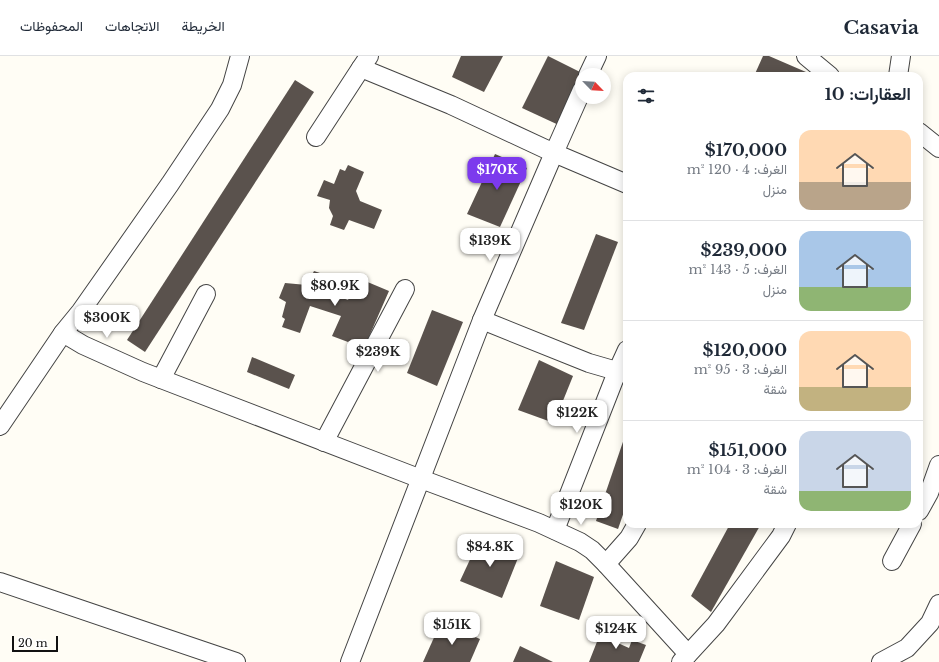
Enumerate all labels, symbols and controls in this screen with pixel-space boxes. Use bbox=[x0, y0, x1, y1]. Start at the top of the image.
text: Casavia bbox=[844, 16, 919, 39]
text: المحفوظات bbox=[20, 17, 83, 35]
text: الاتجاهات bbox=[105, 17, 159, 35]
text: الخريطة bbox=[181, 17, 225, 35]
north arrow bbox=[575, 68, 611, 104]
map controls bbox=[575, 68, 611, 104]
text: العقارات: 10 bbox=[824, 84, 911, 105]
icon: filters bbox=[635, 85, 657, 107]
text: $170,000 bbox=[705, 140, 787, 161]
icon: home bbox=[831, 146, 879, 194]
pin: $170K bbox=[469, 157, 525, 191]
text: $170K bbox=[476, 161, 518, 178]
text: الغرف: 4 · 120 m² bbox=[687, 161, 787, 178]
text: منزل bbox=[763, 181, 787, 198]
pin: $139K bbox=[462, 228, 518, 262]
text: $139K bbox=[469, 232, 511, 249]
text: $239,000 bbox=[701, 240, 787, 261]
icon: home bbox=[831, 247, 879, 295]
text: الغرف: 5 · 143 m² bbox=[689, 261, 787, 278]
pin: $80.9K bbox=[302, 273, 368, 307]
text: $80.9K bbox=[310, 277, 360, 294]
text: منزل bbox=[763, 281, 787, 298]
pin: $300K bbox=[79, 305, 135, 339]
text: $300K bbox=[84, 309, 130, 326]
pin: $239K bbox=[350, 339, 406, 373]
text: $120,000 bbox=[702, 340, 787, 361]
text: $239K bbox=[356, 343, 400, 360]
icon: home bbox=[831, 347, 879, 395]
text: الغرف: 3 · 95 m² bbox=[694, 361, 787, 378]
text: شقة bbox=[764, 381, 787, 398]
pin: $122K bbox=[549, 400, 605, 434]
text: $122K bbox=[556, 404, 598, 421]
text: $151,000 bbox=[708, 440, 787, 461]
icon: home bbox=[831, 447, 879, 495]
text: الغرف: 3 · 104 m² bbox=[687, 461, 787, 478]
text: شقة bbox=[764, 481, 787, 498]
pin: $120K bbox=[553, 492, 609, 526]
text: $120K bbox=[559, 496, 603, 513]
pin: $84.8K bbox=[457, 534, 523, 568]
text: $84.8K bbox=[466, 538, 514, 555]
pin: $151K bbox=[424, 612, 480, 646]
text: $151K bbox=[433, 616, 471, 633]
pin: $124K bbox=[588, 616, 644, 650]
text: $124K bbox=[595, 620, 637, 637]
scale bar bbox=[12, 634, 58, 653]
text: 20 m bbox=[18, 636, 48, 650]

